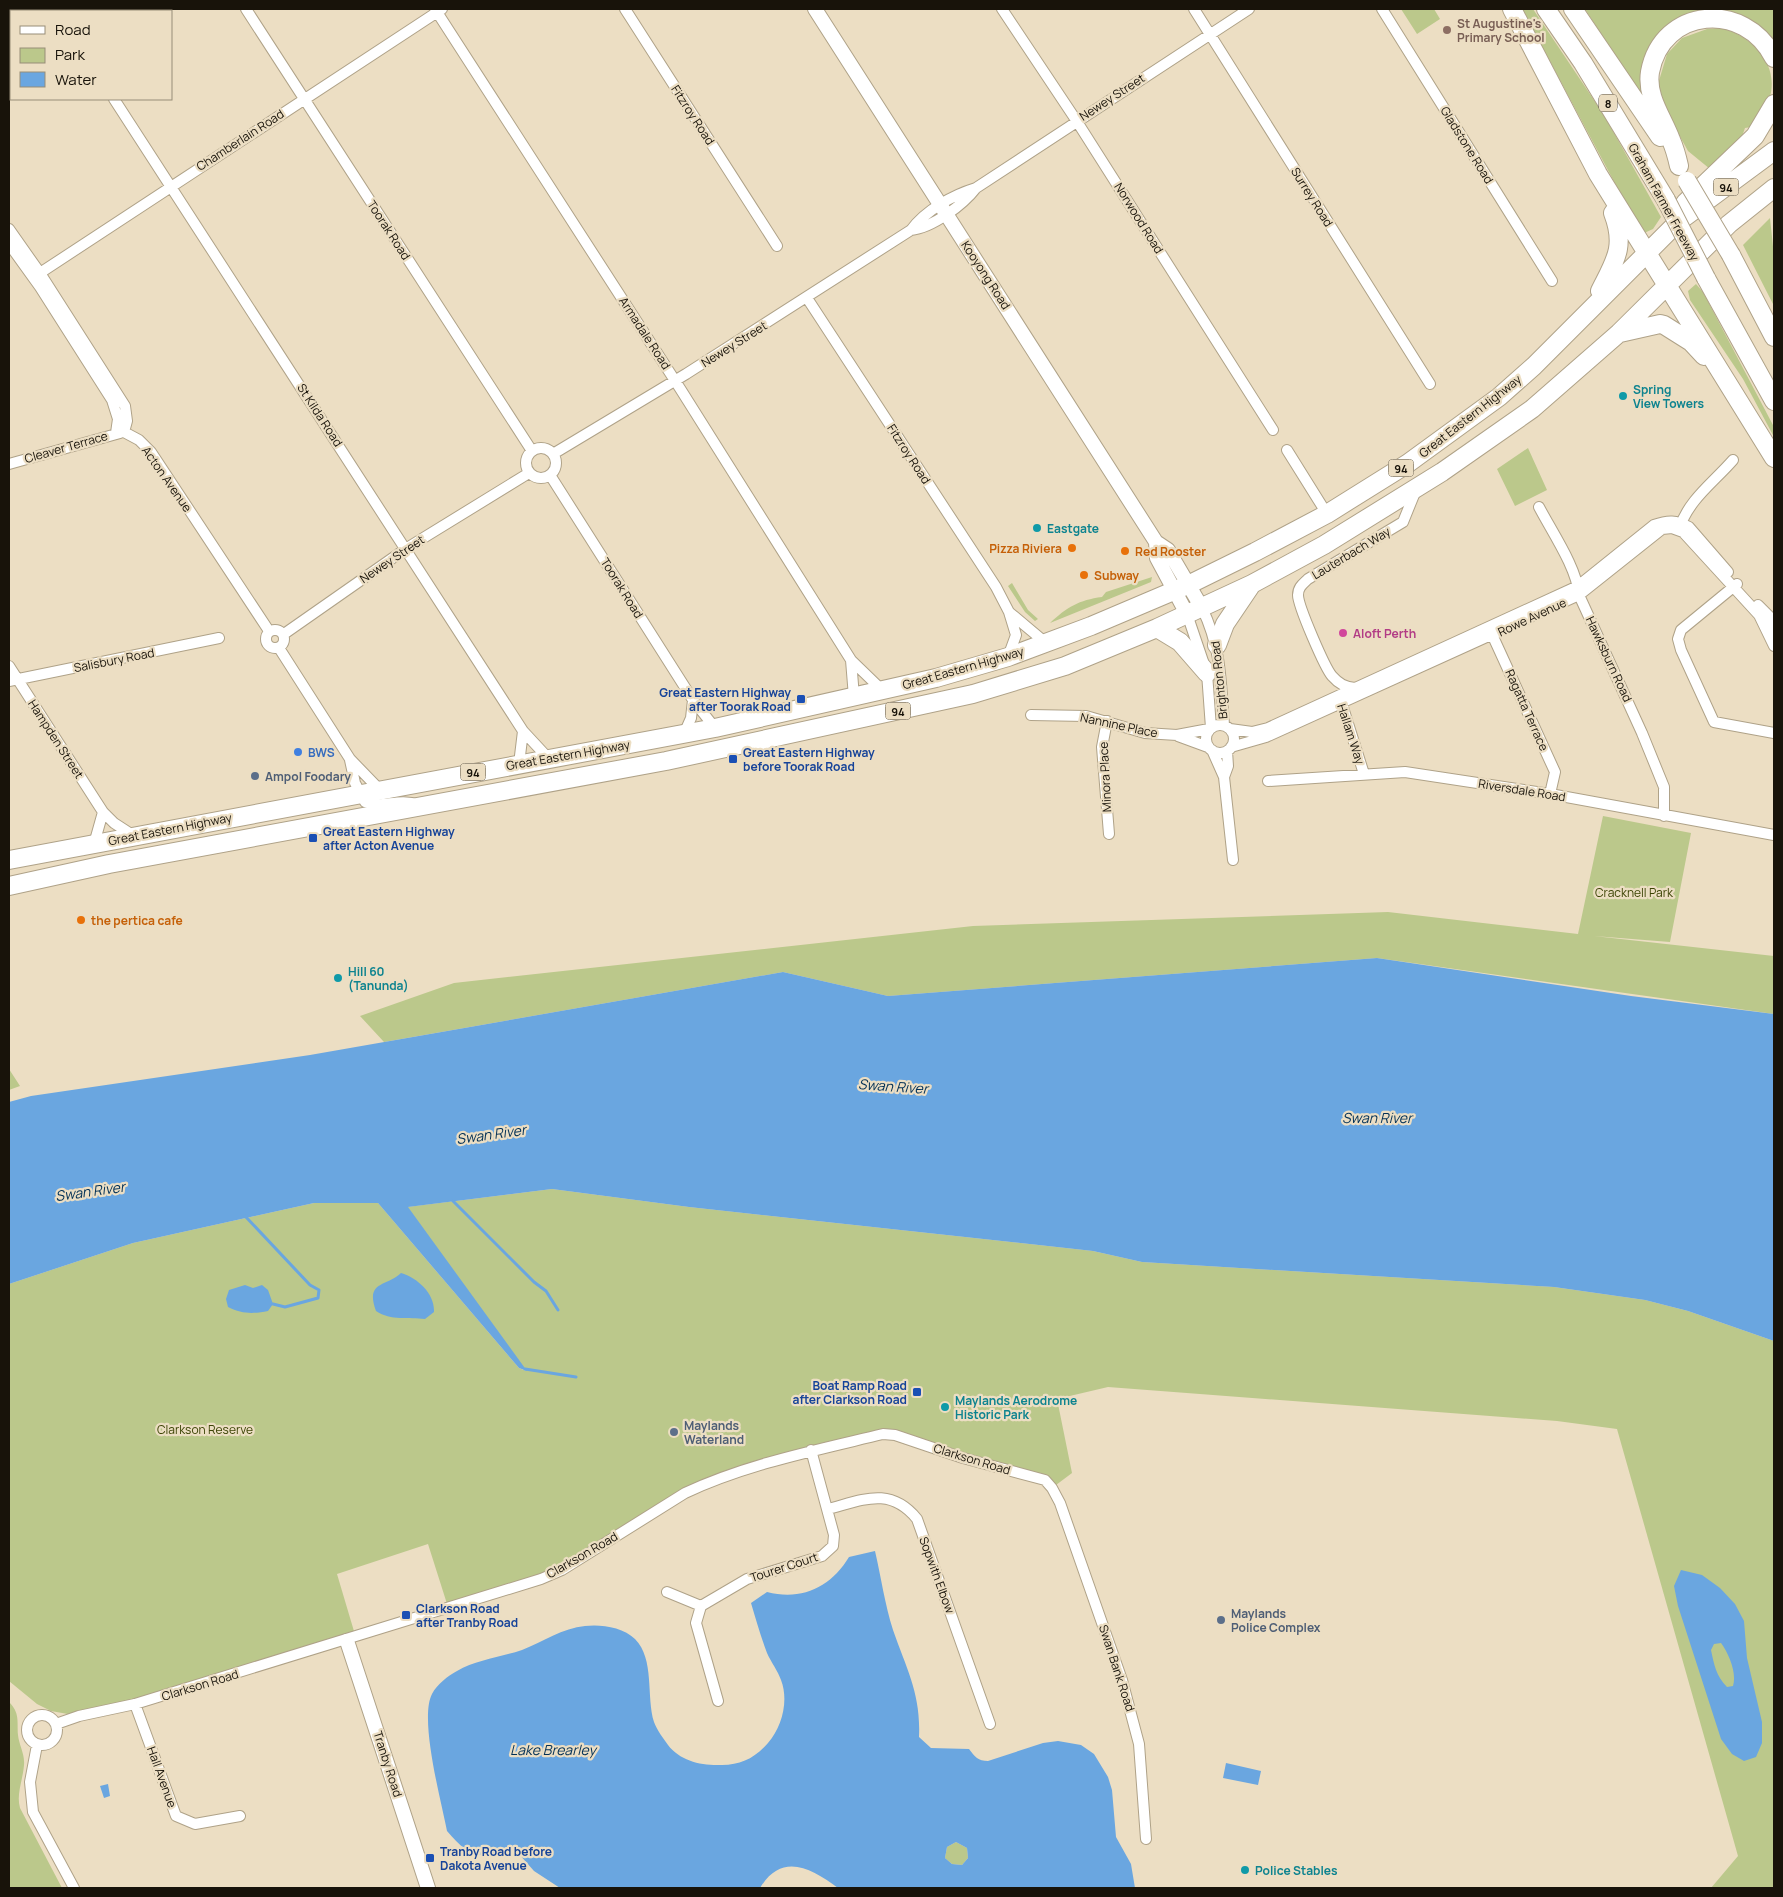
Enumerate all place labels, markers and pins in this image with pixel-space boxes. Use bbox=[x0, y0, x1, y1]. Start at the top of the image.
place label: St Augustine's Primary School bbox=[1457, 15, 1545, 46]
marker: St Augustine's Primary School bbox=[1441, 24, 1453, 36]
place label: Spring View Towers bbox=[1633, 381, 1704, 412]
marker: Spring View Towers bbox=[1617, 390, 1629, 402]
place label: Eastgate bbox=[1047, 520, 1099, 537]
marker: Eastgate bbox=[1031, 522, 1043, 534]
place label: Pizza Riviera bbox=[989, 540, 1062, 557]
marker: Pizza Riviera bbox=[1066, 542, 1078, 554]
place label: Red Rooster bbox=[1135, 543, 1206, 560]
marker: Red Rooster bbox=[1119, 545, 1131, 557]
place label: Subway bbox=[1094, 567, 1139, 584]
marker: Subway bbox=[1078, 569, 1090, 581]
place label: Aloft Perth bbox=[1353, 625, 1416, 642]
marker: Aloft Perth bbox=[1337, 627, 1349, 639]
place label: Great Eastern Highway after Toorak Road bbox=[659, 684, 791, 715]
marker: Great Eastern Highway after Toorak Road bbox=[795, 693, 807, 705]
place label: BWS bbox=[308, 744, 335, 761]
place label: Great Eastern Highway before Toorak Road bbox=[743, 744, 875, 775]
marker: BWS bbox=[292, 746, 304, 758]
marker: Great Eastern Highway before Toorak Road bbox=[727, 753, 739, 765]
place label: Ampol Foodary bbox=[265, 768, 351, 785]
marker: Ampol Foodary bbox=[249, 770, 261, 782]
place label: Great Eastern Highway after Acton Avenue bbox=[323, 823, 455, 854]
marker: Great Eastern Highway after Acton Avenue bbox=[307, 832, 319, 844]
place label: the pertica cafe bbox=[91, 912, 183, 929]
marker: the pertica cafe bbox=[75, 914, 87, 926]
place label: Hill 60 (Tanunda) bbox=[348, 963, 409, 994]
marker: Hill 60 (Tanunda) bbox=[332, 972, 344, 984]
place label: Boat Ramp Road after Clarkson Road bbox=[793, 1377, 907, 1408]
marker: Boat Ramp Road after Clarkson Road bbox=[911, 1386, 923, 1398]
place label: Maylands Aerodrome Historic Park bbox=[955, 1392, 1077, 1423]
marker: Maylands Aerodrome Historic Park bbox=[939, 1401, 951, 1413]
place label: Maylands Waterland bbox=[684, 1417, 744, 1448]
marker: Maylands Waterland bbox=[668, 1426, 680, 1438]
place label: Clarkson Road after Tranby Road bbox=[416, 1600, 518, 1631]
place label: Maylands Police Complex bbox=[1231, 1605, 1321, 1636]
marker: Clarkson Road after Tranby Road bbox=[400, 1609, 412, 1621]
marker: Maylands Police Complex bbox=[1215, 1614, 1227, 1626]
place label: Tranby Road before Dakota Avenue bbox=[440, 1843, 552, 1874]
marker: Tranby Road before Dakota Avenue bbox=[424, 1852, 436, 1864]
place label: Police Stables bbox=[1255, 1862, 1338, 1879]
marker: Police Stables bbox=[1239, 1864, 1251, 1876]

